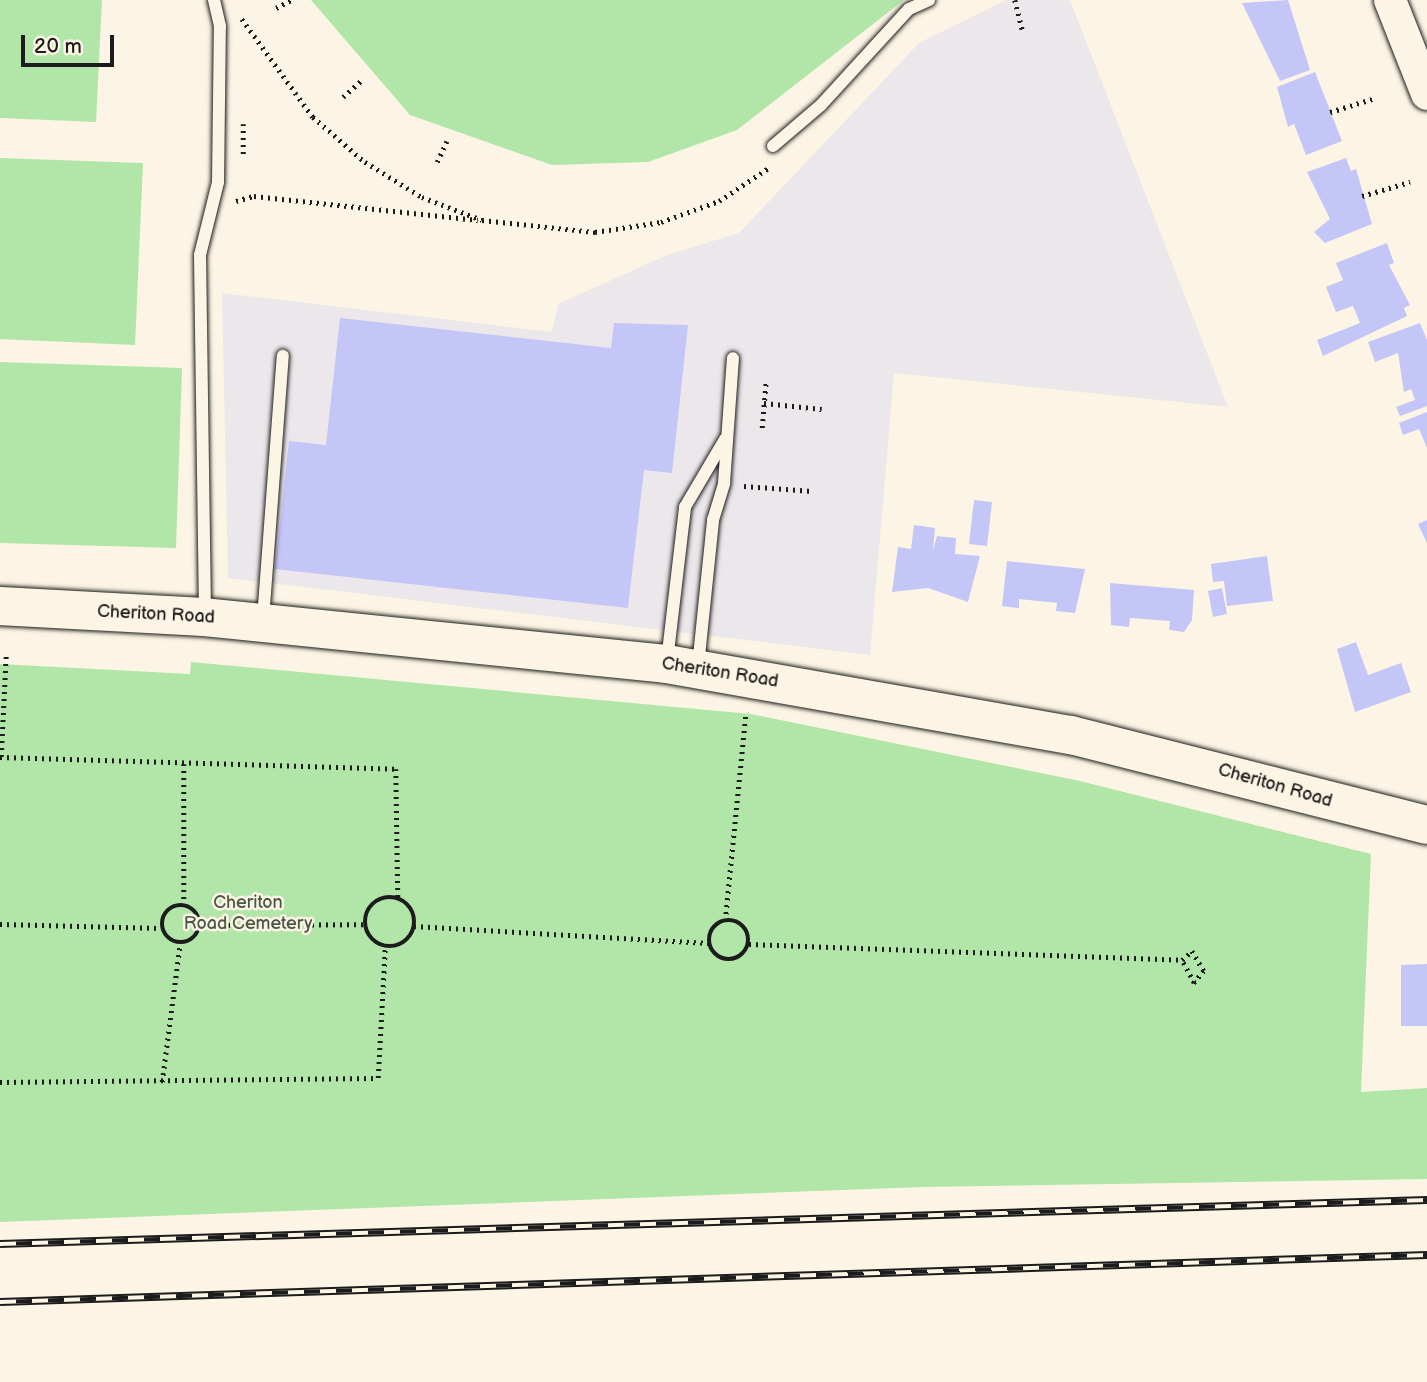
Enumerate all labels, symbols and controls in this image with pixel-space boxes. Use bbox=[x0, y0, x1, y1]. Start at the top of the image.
scale bar bbox=[24, 21, 117, 65]
text: 20 m bbox=[34, 34, 82, 59]
street label: Cheriton Road bbox=[97, 601, 215, 629]
street label: Cheriton Road bbox=[660, 653, 780, 693]
street label: Cheriton Road bbox=[1215, 759, 1335, 813]
park label: Cheriton Road Cemetery bbox=[184, 893, 312, 936]

